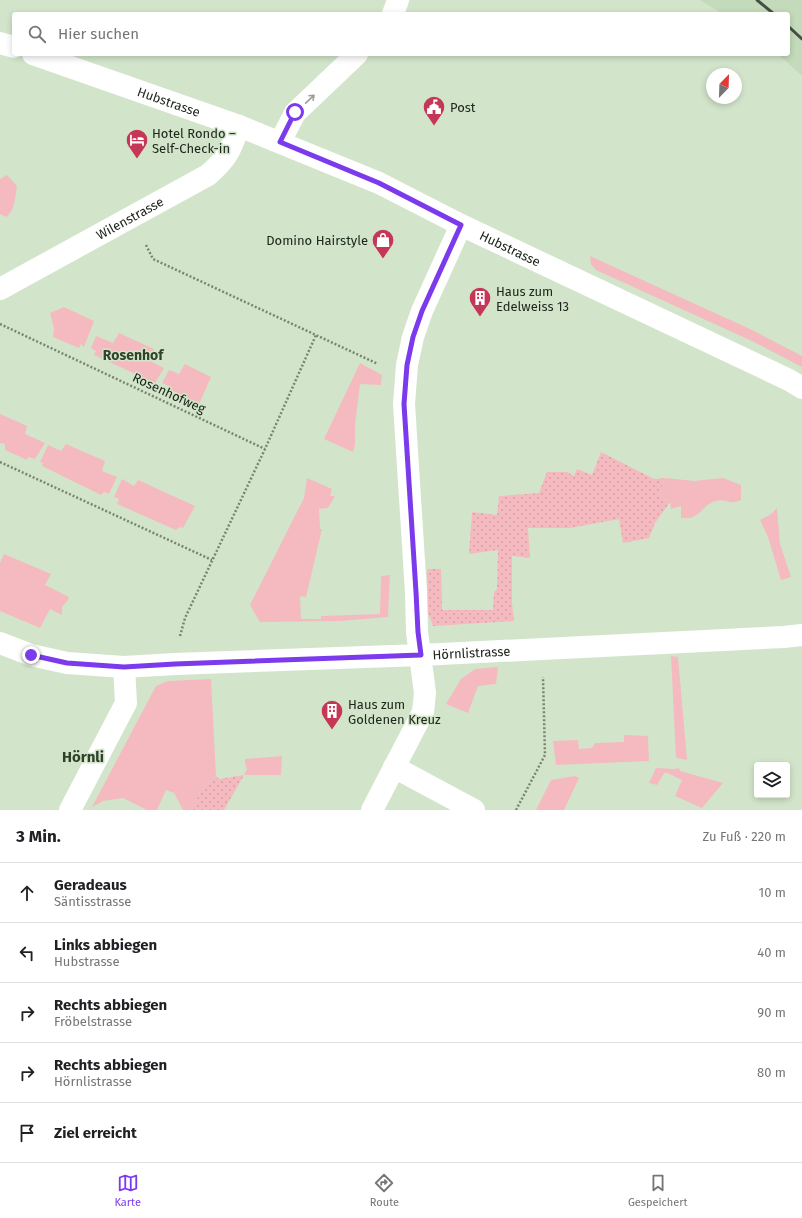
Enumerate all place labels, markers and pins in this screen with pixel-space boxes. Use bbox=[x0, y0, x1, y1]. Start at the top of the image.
public building icon: Post bbox=[421, 94, 447, 127]
place label: Post bbox=[450, 100, 476, 115]
place label: Hotel Rondo – Self-Check-in bbox=[152, 126, 236, 156]
hotel icon: Hotel Rondo – Self-Check-in bbox=[124, 127, 150, 160]
shop icon: Domino Hairstyle bbox=[370, 227, 396, 260]
place label: Domino Hairstyle bbox=[266, 233, 368, 248]
place label: Haus zum Edelweiss 13 bbox=[496, 284, 569, 314]
building icon: Haus zum Edelweiss 13 bbox=[467, 285, 493, 318]
place label: Haus zum Goldenen Kreuz bbox=[348, 697, 441, 727]
building icon: Haus zum Goldenen Kreuz bbox=[319, 698, 345, 731]

